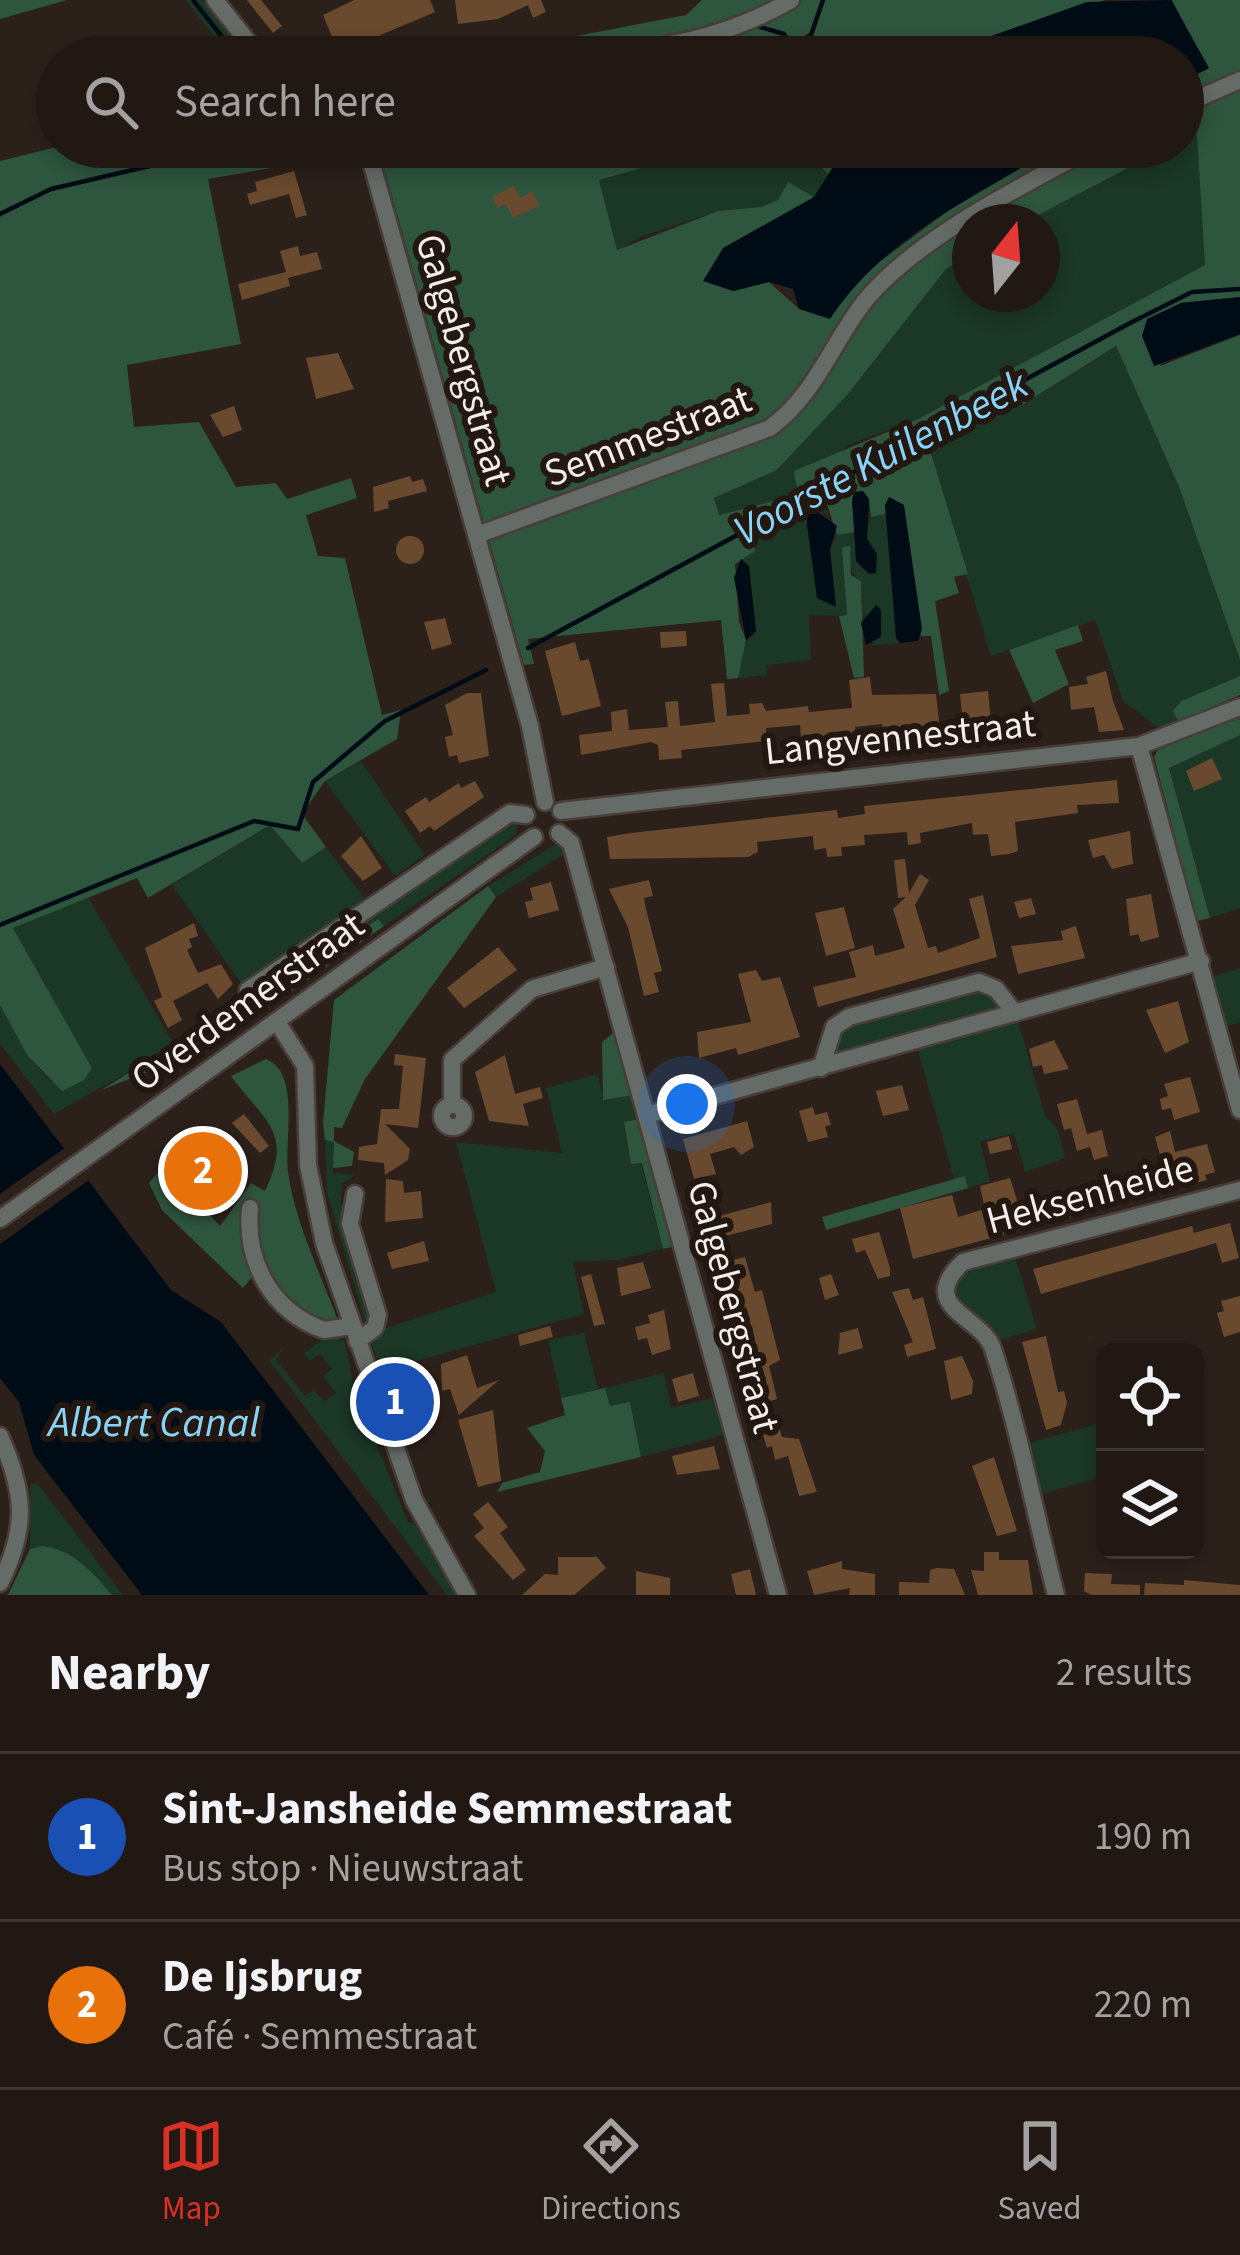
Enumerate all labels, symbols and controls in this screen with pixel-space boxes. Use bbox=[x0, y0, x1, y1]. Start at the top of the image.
search box bbox=[36, 36, 1204, 168]
icon: search bbox=[78, 69, 144, 135]
text: Search here bbox=[174, 70, 396, 134]
north arrow bbox=[952, 204, 1060, 312]
street label: Galgebergstraat bbox=[400, 228, 526, 492]
water label: Voorste Kuilenbeek bbox=[723, 355, 1040, 561]
street label: Semmestraat bbox=[536, 372, 760, 502]
street label: Langvennestraat bbox=[762, 696, 1038, 780]
street label: Overdemerstraat bbox=[120, 898, 376, 1106]
your location bbox=[657, 1074, 717, 1134]
pin: 2 bbox=[164, 1126, 242, 1216]
street label: Heksenheide bbox=[980, 1140, 1200, 1250]
street label: Galgebergstraat bbox=[672, 1175, 794, 1439]
map controls bbox=[1096, 1343, 1204, 1559]
button: locate bbox=[1096, 1343, 1204, 1451]
pin: 1 bbox=[356, 1357, 434, 1447]
water label: Albert Canal bbox=[45, 1393, 260, 1453]
button: layers bbox=[1096, 1451, 1204, 1559]
text: Nearby bbox=[48, 1637, 210, 1709]
text: 2 results bbox=[1056, 1645, 1192, 1701]
text: Sint-Jansheide Semmestraat bbox=[162, 1777, 732, 1841]
text: 1 bbox=[77, 1809, 97, 1865]
text: 190 m bbox=[1094, 1809, 1192, 1865]
text: Bus stop · Nieuwstraat bbox=[162, 1841, 523, 1897]
text: De Ijsbrug bbox=[162, 1945, 362, 2009]
text: 2 bbox=[77, 1977, 97, 2033]
text: 220 m bbox=[1094, 1977, 1192, 2033]
text: Café · Semmestraat bbox=[162, 2009, 477, 2065]
tab: Map bbox=[158, 2113, 224, 2232]
tab: Directions bbox=[541, 2113, 681, 2232]
tab: Saved bbox=[997, 2113, 1082, 2232]

